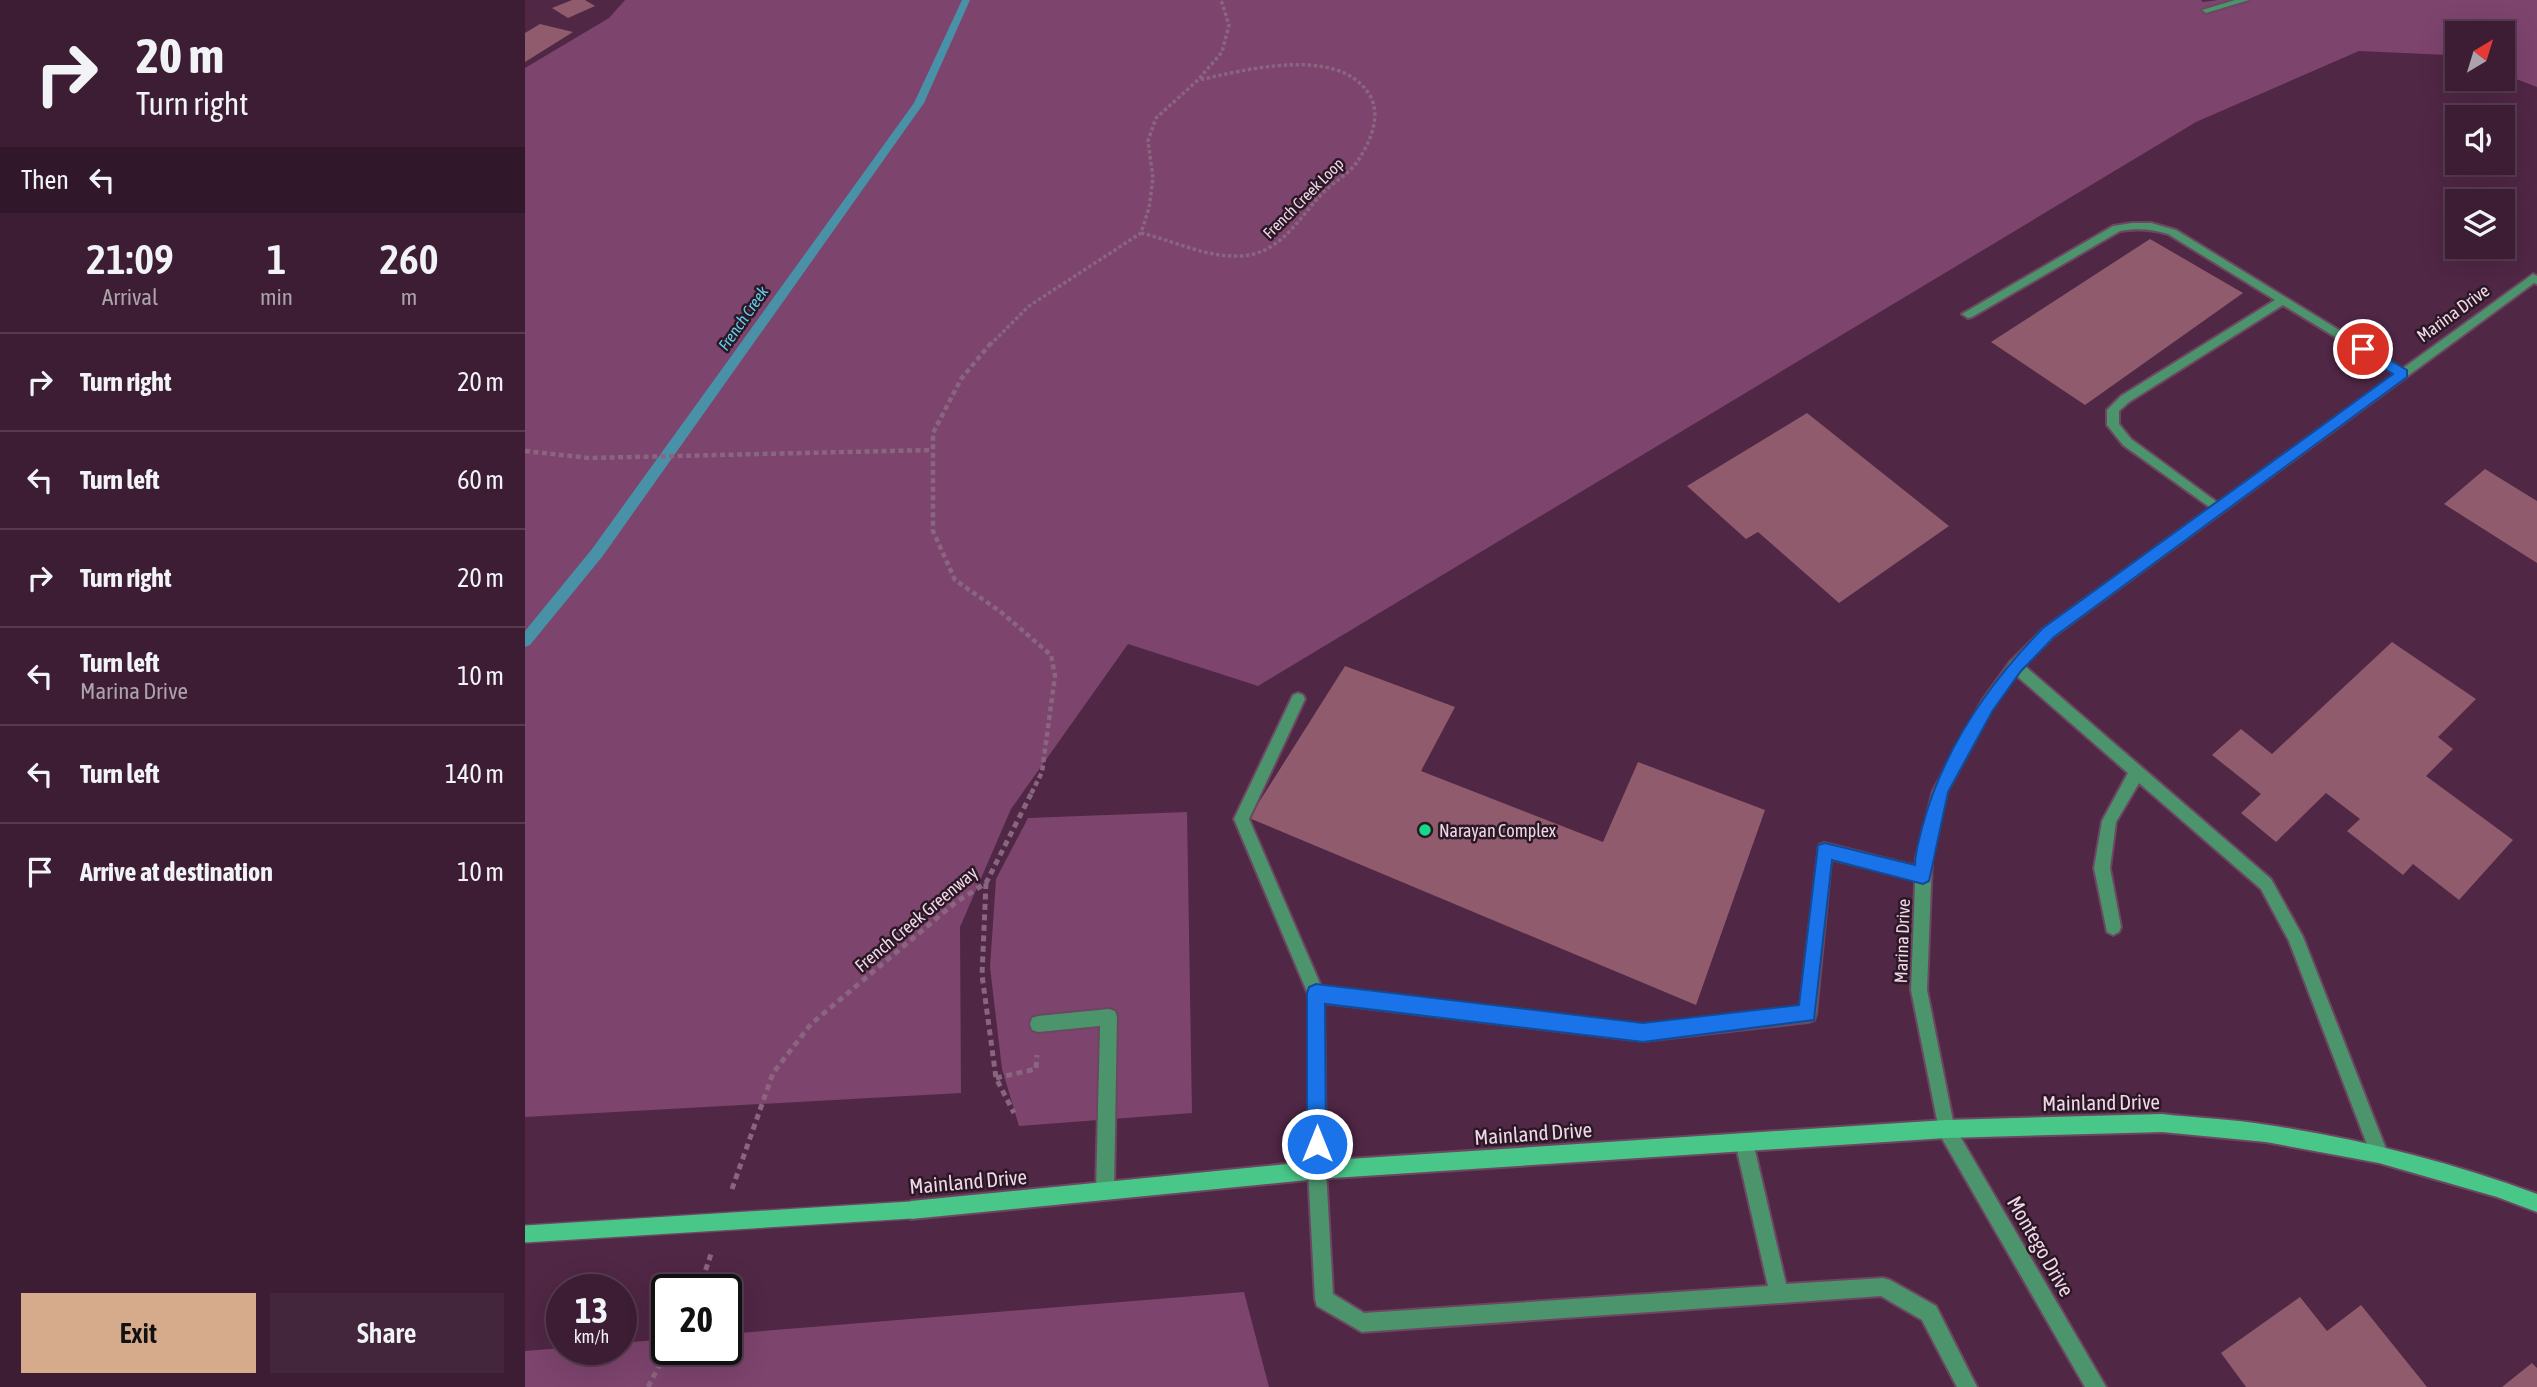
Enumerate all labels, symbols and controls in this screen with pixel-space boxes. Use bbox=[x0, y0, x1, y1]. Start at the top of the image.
north arrow bbox=[2445, 21, 2515, 91]
map controls bbox=[2445, 21, 2515, 259]
text: 20 m bbox=[136, 27, 224, 83]
icon: right bbox=[21, 28, 112, 119]
text: Turn right bbox=[136, 85, 249, 122]
button: sound bbox=[2445, 105, 2515, 175]
street label: French Creek Loop bbox=[1259, 154, 1348, 243]
icon: left bbox=[83, 161, 121, 199]
text: Then bbox=[21, 165, 69, 195]
button: layers bbox=[2445, 189, 2515, 259]
text: 21:09 bbox=[86, 235, 174, 283]
text: 1 bbox=[267, 235, 286, 283]
text: 260 bbox=[379, 235, 439, 283]
street label: Marina Drive bbox=[2413, 280, 2493, 346]
water label: French Creek bbox=[714, 282, 772, 353]
text: Arrival bbox=[102, 284, 158, 310]
text: min bbox=[260, 284, 293, 310]
text: m bbox=[401, 284, 417, 310]
pin bbox=[2333, 319, 2393, 379]
icon: arrive bbox=[2344, 330, 2382, 368]
icon: right bbox=[21, 363, 59, 401]
text: Turn right bbox=[80, 367, 171, 397]
text: 20 m bbox=[457, 367, 504, 397]
icon: left bbox=[21, 461, 59, 499]
text: Turn left bbox=[80, 465, 160, 495]
text: 60 m bbox=[457, 465, 504, 495]
icon: right bbox=[21, 559, 59, 597]
text: Turn right bbox=[80, 563, 171, 593]
text: 20 m bbox=[457, 563, 504, 593]
text: Turn left bbox=[80, 648, 160, 678]
icon: left bbox=[21, 657, 59, 695]
text: 10 m bbox=[457, 661, 504, 691]
text: Marina Drive bbox=[80, 678, 188, 704]
icon: left bbox=[21, 755, 59, 793]
text: Turn left bbox=[80, 759, 160, 789]
text: 140 m bbox=[445, 759, 504, 789]
place label: Narayan Complex bbox=[1439, 820, 1556, 841]
marker: Narayan Complex bbox=[1417, 822, 1433, 838]
icon: arrive bbox=[21, 853, 59, 891]
text: Arrive at destination bbox=[80, 857, 273, 887]
text: 10 m bbox=[457, 857, 504, 887]
street label: French Creek Greenway bbox=[851, 862, 981, 976]
street label: Marina Drive bbox=[1890, 898, 1914, 984]
street label: Mainland Drive bbox=[2042, 1089, 2160, 1115]
position arrow bbox=[1280, 1107, 1354, 1181]
street label: Mainland Drive bbox=[1473, 1117, 1593, 1149]
street label: Mainland Drive bbox=[908, 1164, 1028, 1198]
street label: Montego Drive bbox=[2003, 1192, 2079, 1300]
speed limit sign: 20 bbox=[651, 1274, 742, 1365]
text: 13 bbox=[575, 1290, 608, 1330]
button: Exit bbox=[21, 1293, 256, 1373]
button: Share bbox=[270, 1293, 504, 1373]
text: km/h bbox=[574, 1326, 609, 1347]

